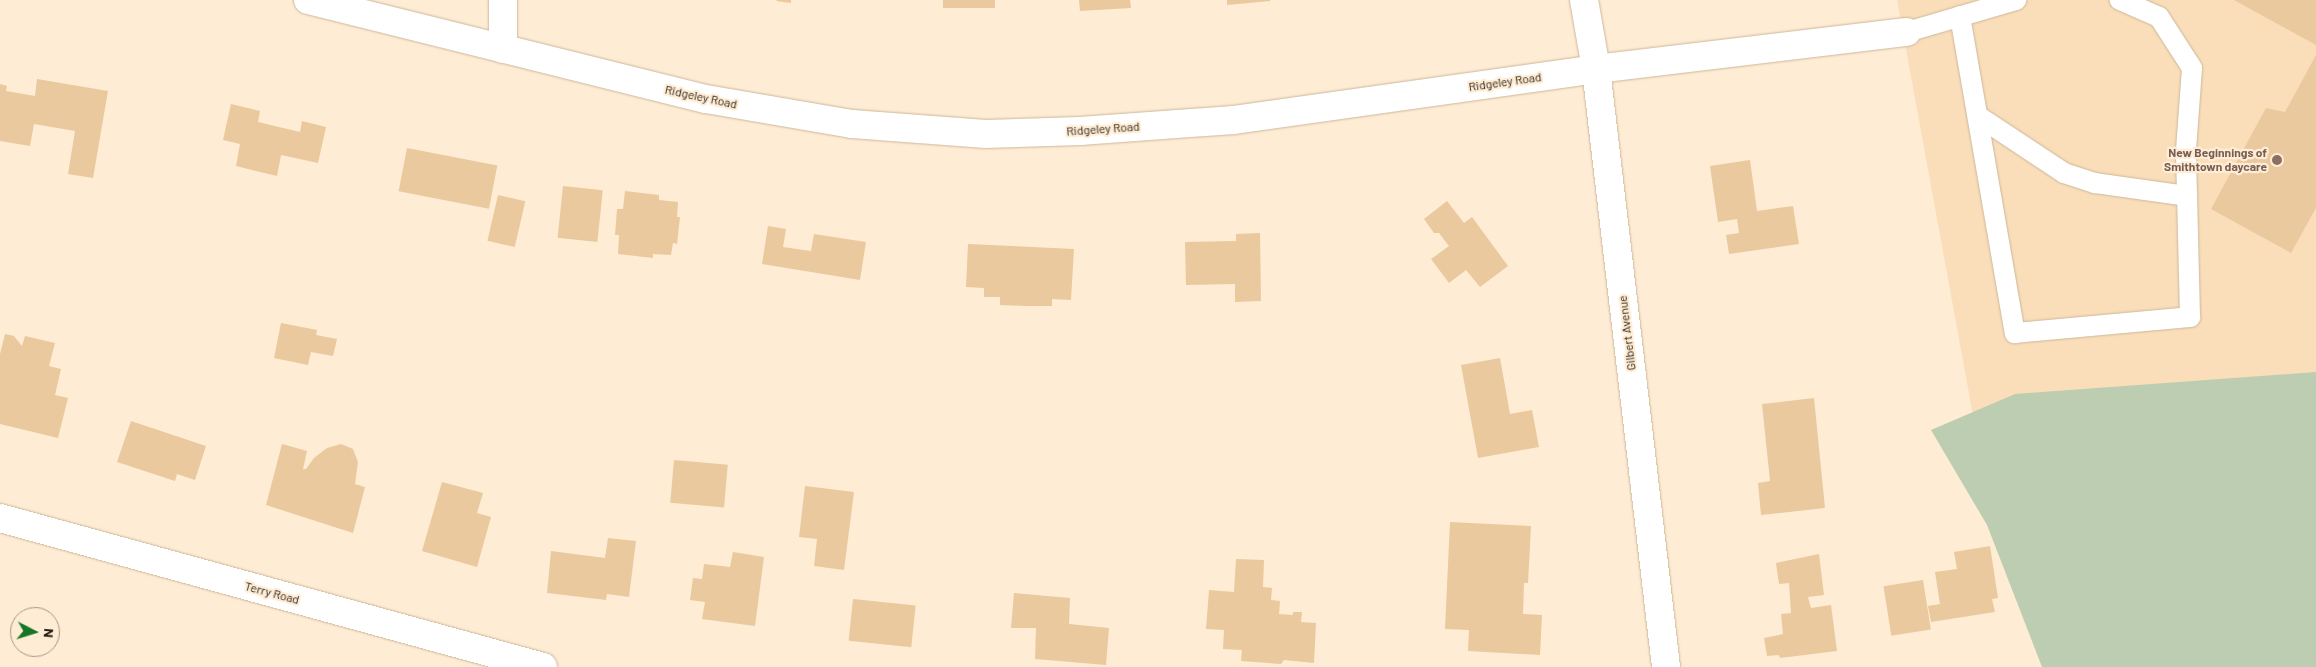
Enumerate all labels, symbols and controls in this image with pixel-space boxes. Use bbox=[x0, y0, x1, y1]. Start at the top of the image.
street label: Ridgeley Road bbox=[1468, 70, 1542, 94]
street label: Ridgeley Road bbox=[664, 82, 738, 112]
street label: Ridgeley Road bbox=[1066, 119, 1140, 139]
place label: New Beginnings of Smithtown daycare bbox=[2164, 146, 2267, 174]
marker: New Beginnings of Smithtown daycare bbox=[2271, 154, 2283, 166]
street label: Gilbert Avenue bbox=[1615, 295, 1639, 371]
street label: Terry Road bbox=[243, 579, 301, 607]
north arrow bbox=[10, 607, 60, 657]
text: N bbox=[41, 628, 58, 639]

